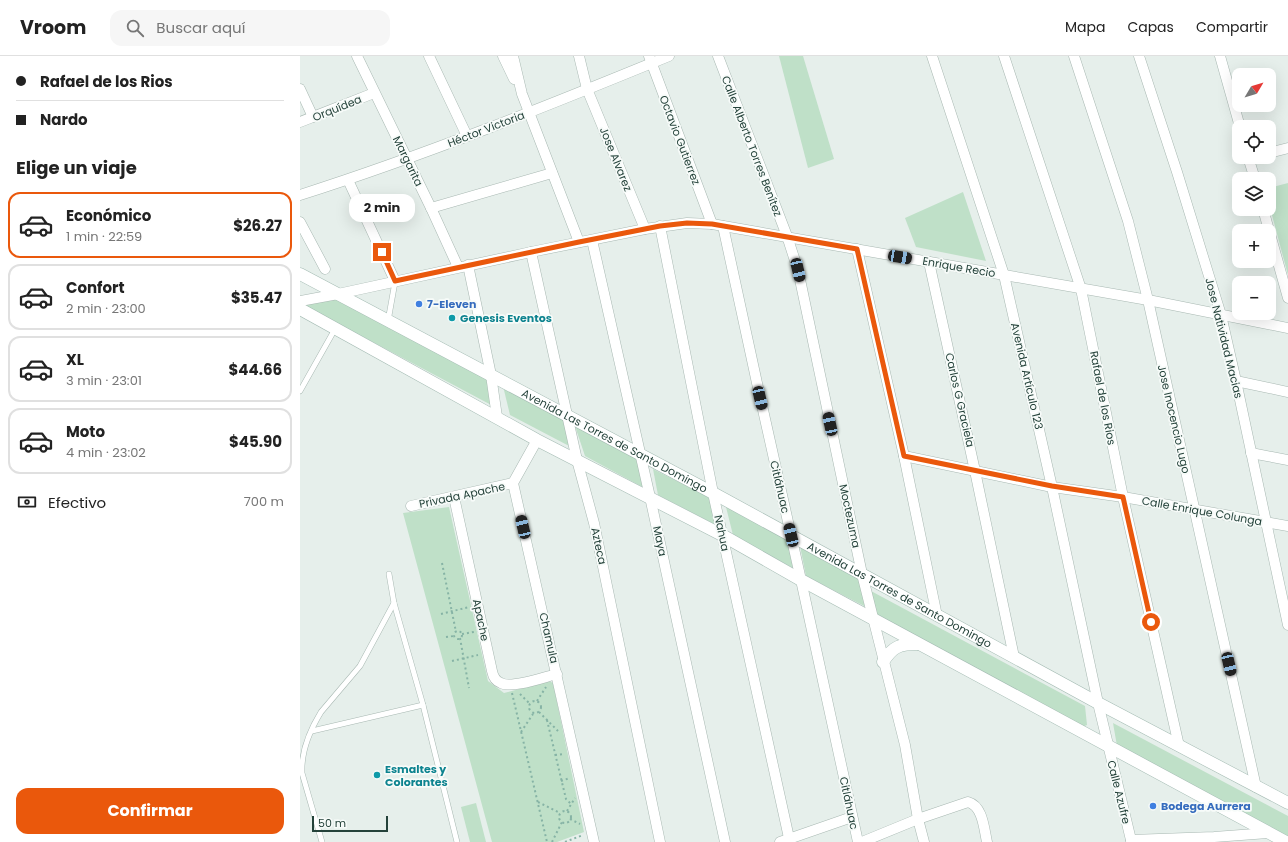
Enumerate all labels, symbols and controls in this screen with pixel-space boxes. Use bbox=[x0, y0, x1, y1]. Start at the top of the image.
search box bbox=[110, 10, 390, 46]
text: Vroom bbox=[20, 14, 86, 41]
icon: search bbox=[124, 17, 146, 39]
text: Buscar aquí bbox=[156, 17, 245, 38]
text: Mapa bbox=[1065, 17, 1105, 37]
text: Capas bbox=[1127, 17, 1174, 37]
text: Compartir bbox=[1196, 17, 1268, 37]
north arrow bbox=[1232, 68, 1276, 112]
map controls bbox=[1232, 68, 1276, 320]
text: Rafael de los Rios bbox=[40, 71, 173, 92]
street label: Calle Alberto Torres Benítez bbox=[718, 73, 786, 219]
street label: Orquídea bbox=[310, 91, 364, 125]
street label: Octavio Gutierrez bbox=[656, 93, 704, 187]
street label: Héctor Victoria bbox=[445, 107, 527, 151]
text: Nardo bbox=[40, 109, 88, 130]
button: locate bbox=[1232, 120, 1276, 164]
street label: Jose Alvarez bbox=[596, 124, 636, 194]
street label: Margarita bbox=[389, 133, 427, 189]
text: Elige un viaje bbox=[16, 155, 137, 180]
button: layers bbox=[1232, 172, 1276, 216]
callout: 2 min bbox=[349, 194, 415, 222]
text: 2 min bbox=[364, 198, 400, 217]
text: Económico bbox=[66, 205, 151, 226]
icon: car bbox=[18, 207, 54, 243]
text: $26.27 bbox=[233, 215, 282, 236]
button: + bbox=[1232, 224, 1276, 268]
text: 1 min · 22:59 bbox=[66, 227, 142, 246]
route end bbox=[373, 243, 391, 261]
car bbox=[887, 249, 913, 265]
street label: Enrique Recio bbox=[921, 253, 997, 281]
car bbox=[789, 257, 807, 283]
street label: Jose Natividad Macias bbox=[1201, 276, 1247, 400]
button: − bbox=[1232, 276, 1276, 320]
text: Confort bbox=[66, 277, 125, 298]
icon: car bbox=[18, 279, 54, 315]
text: $35.47 bbox=[231, 287, 282, 308]
place label: 7-Eleven bbox=[427, 296, 476, 312]
text: 2 min · 23:00 bbox=[66, 299, 146, 318]
marker: 7-Eleven bbox=[414, 299, 424, 309]
place label: Genesis Eventos bbox=[460, 310, 552, 326]
marker: Genesis Eventos bbox=[447, 313, 457, 323]
street label: Avenida Artículo 123 bbox=[1007, 321, 1047, 431]
text: XL bbox=[66, 349, 84, 370]
street label: Rafael de los Rios bbox=[1086, 350, 1120, 447]
icon: car bbox=[18, 351, 54, 387]
street label: Carlos G Graciela bbox=[941, 351, 979, 449]
text: $44.66 bbox=[228, 359, 282, 380]
street label: Jose Inocencio Lugo bbox=[1154, 363, 1194, 475]
text: 3 min · 23:01 bbox=[66, 371, 142, 390]
street label: Avenida Las Torres de Santo Domingo bbox=[519, 385, 710, 497]
car bbox=[751, 385, 769, 411]
car bbox=[822, 411, 838, 437]
text: Moto bbox=[66, 421, 105, 442]
icon: car bbox=[18, 423, 54, 459]
text: $45.90 bbox=[229, 431, 282, 452]
text: 4 min · 23:02 bbox=[66, 443, 146, 462]
street label: Citláhuac bbox=[766, 459, 794, 515]
street label: Privada Apache bbox=[418, 478, 507, 512]
street label: Moctezuma bbox=[835, 483, 865, 549]
icon: cash bbox=[16, 491, 38, 513]
text: Efectivo bbox=[48, 492, 106, 513]
text: 700 m bbox=[244, 492, 284, 511]
street label: Calle Enrique Colunga bbox=[1141, 493, 1263, 529]
street label: Nahua bbox=[710, 513, 734, 553]
car bbox=[514, 514, 532, 540]
car bbox=[782, 522, 800, 548]
street label: Maya bbox=[649, 524, 671, 558]
street label: Azteca bbox=[587, 526, 611, 566]
street label: Avenida Las Torres de Santo Domingo bbox=[804, 538, 995, 652]
street label: Apache bbox=[469, 597, 493, 643]
street label: Chamula bbox=[535, 611, 563, 665]
route start bbox=[1142, 613, 1160, 631]
car bbox=[1220, 651, 1238, 677]
street label: Calle Azufre bbox=[1103, 758, 1135, 826]
place label: Esmaltes y Colorantes bbox=[385, 761, 448, 790]
marker: Esmaltes y Colorantes bbox=[372, 770, 382, 780]
street label: Citláhuac bbox=[836, 775, 862, 831]
button: Confirmar bbox=[16, 788, 284, 834]
place label: Bodega Aurrera bbox=[1161, 798, 1251, 814]
marker: Bodega Aurrera bbox=[1148, 801, 1158, 811]
scale bar bbox=[312, 814, 388, 833]
text: 50 m bbox=[318, 815, 346, 831]

